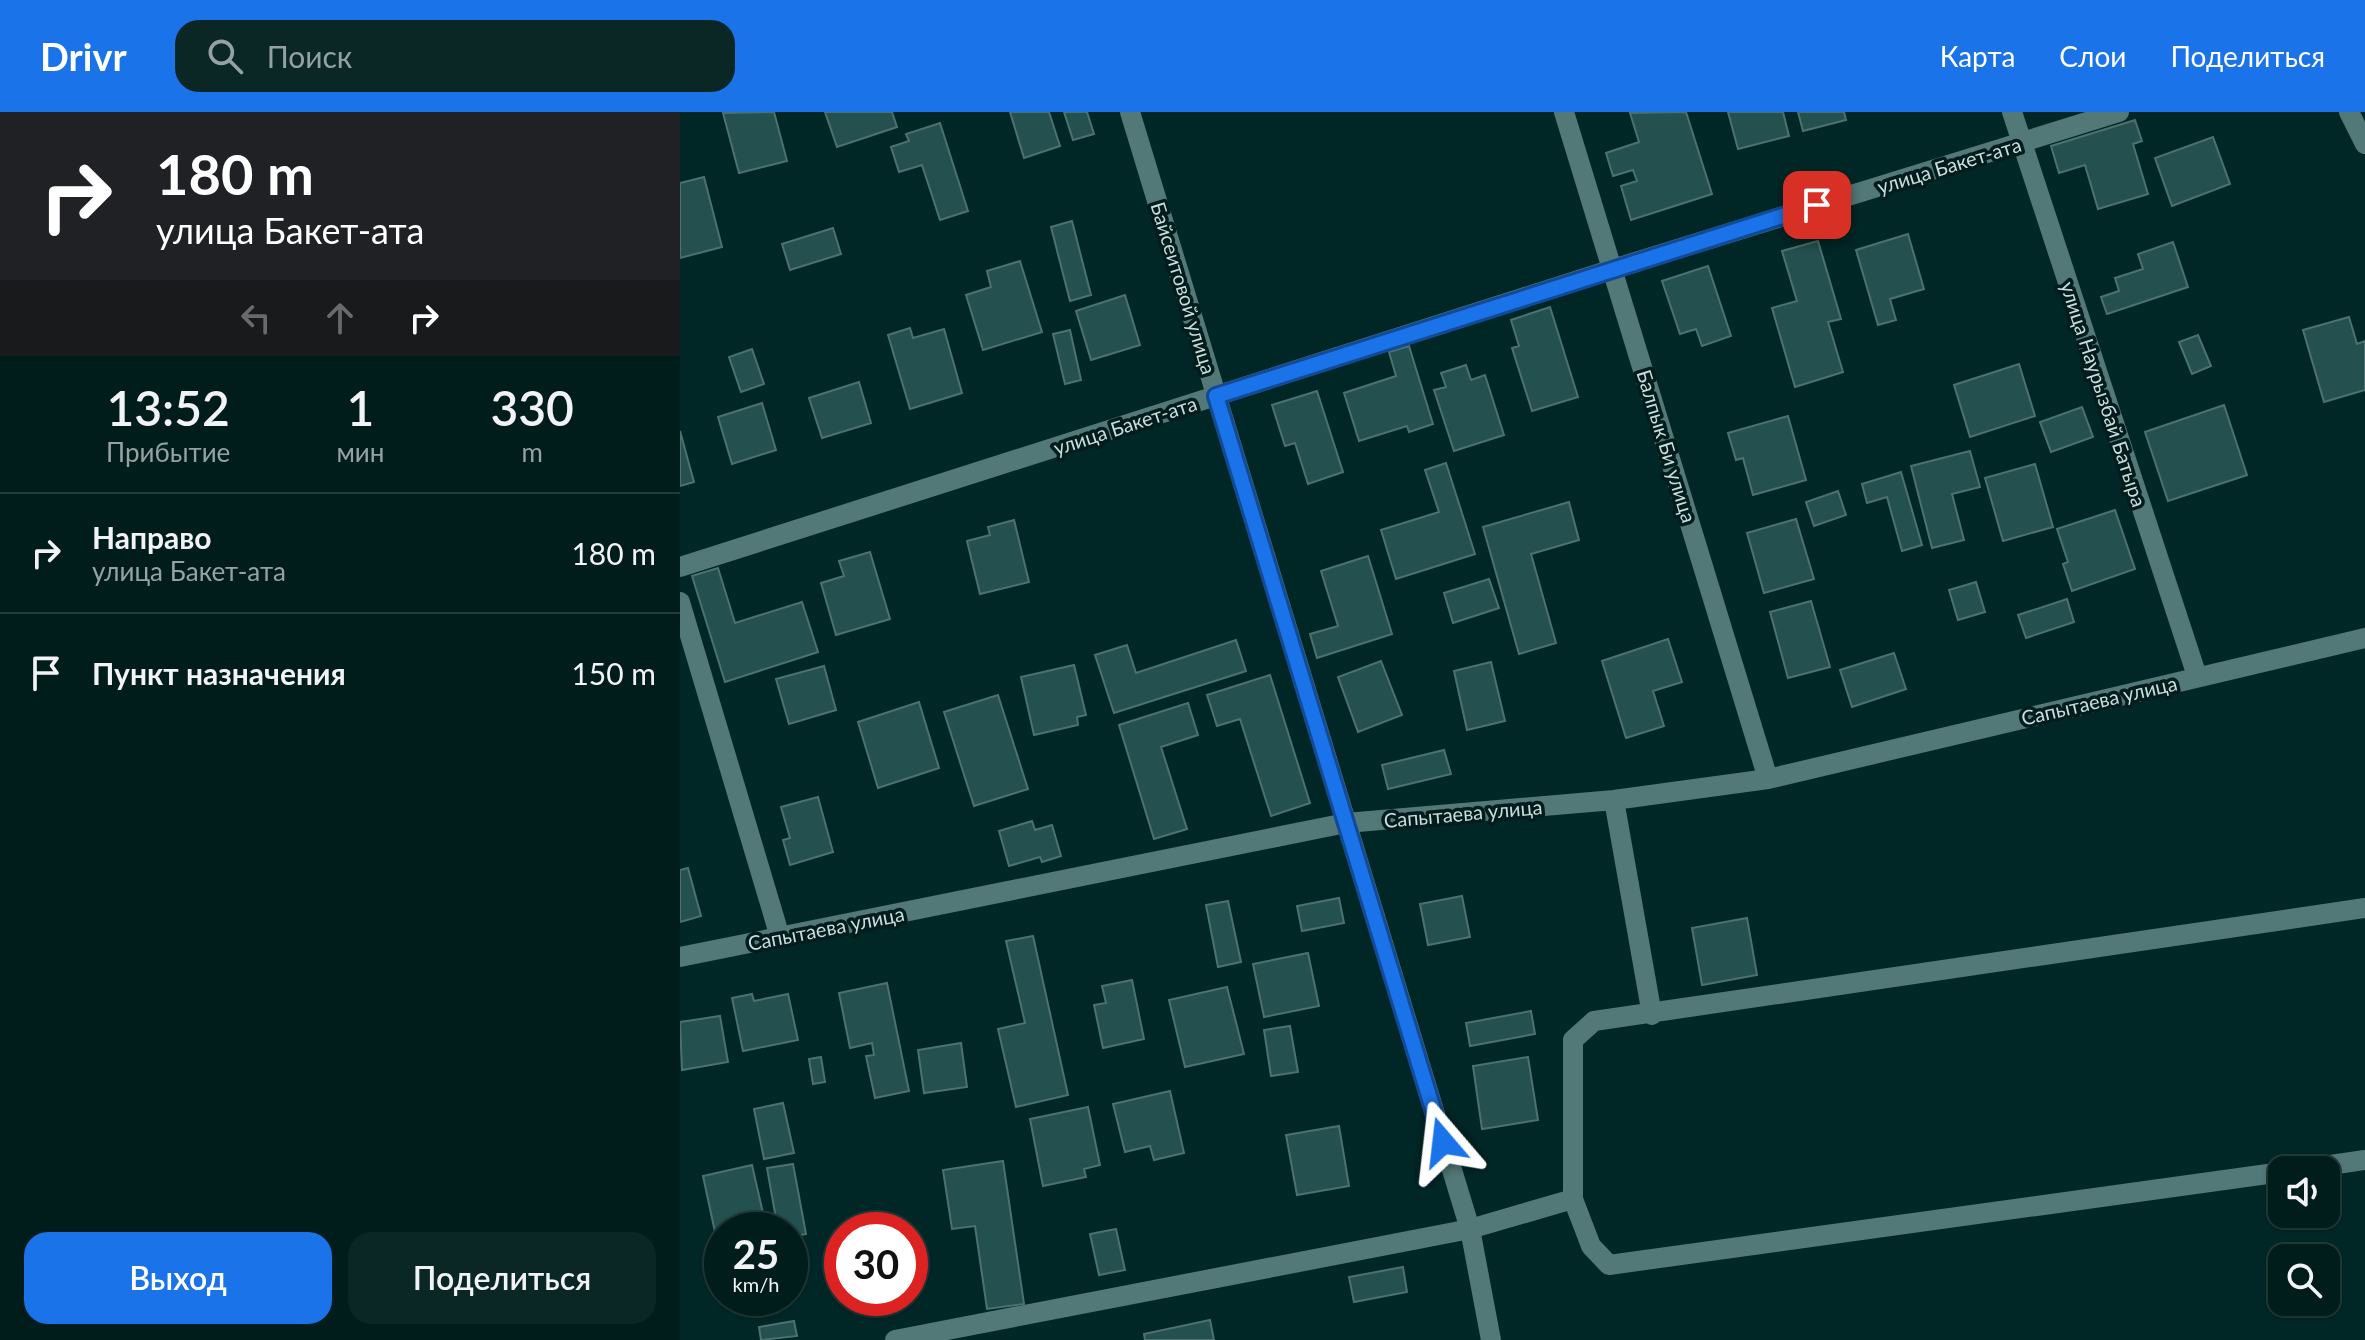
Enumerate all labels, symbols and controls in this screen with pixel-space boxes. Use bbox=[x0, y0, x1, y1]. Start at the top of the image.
search box bbox=[175, 20, 735, 92]
text: Drivr bbox=[40, 33, 127, 79]
icon: search bbox=[203, 34, 247, 78]
text: Поиск bbox=[267, 38, 352, 74]
text: Карта bbox=[1940, 39, 2015, 73]
text: Слои bbox=[2059, 39, 2126, 73]
text: Поделиться bbox=[2170, 39, 2325, 73]
street label: улица Бакет-ата bbox=[1874, 132, 2024, 198]
text: 180 m bbox=[156, 140, 314, 207]
icon: right bbox=[24, 144, 128, 248]
pin bbox=[1783, 171, 1851, 239]
icon: arrive bbox=[1795, 183, 1839, 227]
street label: Байсеитовой улица bbox=[1146, 199, 1222, 377]
text: улица Бакет-ата bbox=[156, 208, 424, 252]
street label: улица Наурызбай Батыра bbox=[2056, 278, 2152, 510]
icon: left bbox=[234, 296, 278, 340]
icon: ahead bbox=[318, 296, 362, 340]
icon: right bbox=[402, 296, 446, 340]
street label: Балпык Би улица bbox=[1632, 367, 1702, 525]
text: 13:52 bbox=[106, 379, 230, 436]
text: 1 bbox=[346, 379, 374, 436]
text: 330 bbox=[490, 379, 574, 436]
street label: улица Бакет-ата bbox=[1050, 391, 1200, 459]
text: Прибытие bbox=[106, 436, 230, 468]
text: мин bbox=[336, 436, 384, 468]
text: m bbox=[521, 436, 543, 468]
text: Направо bbox=[92, 519, 212, 555]
icon: right bbox=[24, 531, 68, 575]
text: 180 m bbox=[571, 535, 656, 571]
text: улица Бакет-ата bbox=[92, 555, 286, 587]
icon: arrive bbox=[24, 651, 68, 695]
text: Пункт назначения bbox=[92, 655, 346, 691]
text: 150 m bbox=[571, 655, 656, 691]
street label: Сапытаева улица bbox=[2019, 670, 2179, 730]
street label: Сапытаева улица bbox=[1383, 794, 1543, 832]
street label: Сапытаева улица bbox=[746, 901, 906, 955]
position arrow bbox=[1401, 1100, 1485, 1184]
map controls bbox=[2268, 1156, 2340, 1316]
button: sound bbox=[2268, 1156, 2340, 1228]
speed limit sign: 30 bbox=[824, 1212, 928, 1316]
text: 25 bbox=[733, 1230, 779, 1278]
button: Выход bbox=[24, 1232, 332, 1324]
button: Поделиться bbox=[348, 1232, 656, 1324]
button: search bbox=[2268, 1244, 2340, 1316]
text: km/h bbox=[733, 1272, 779, 1296]

